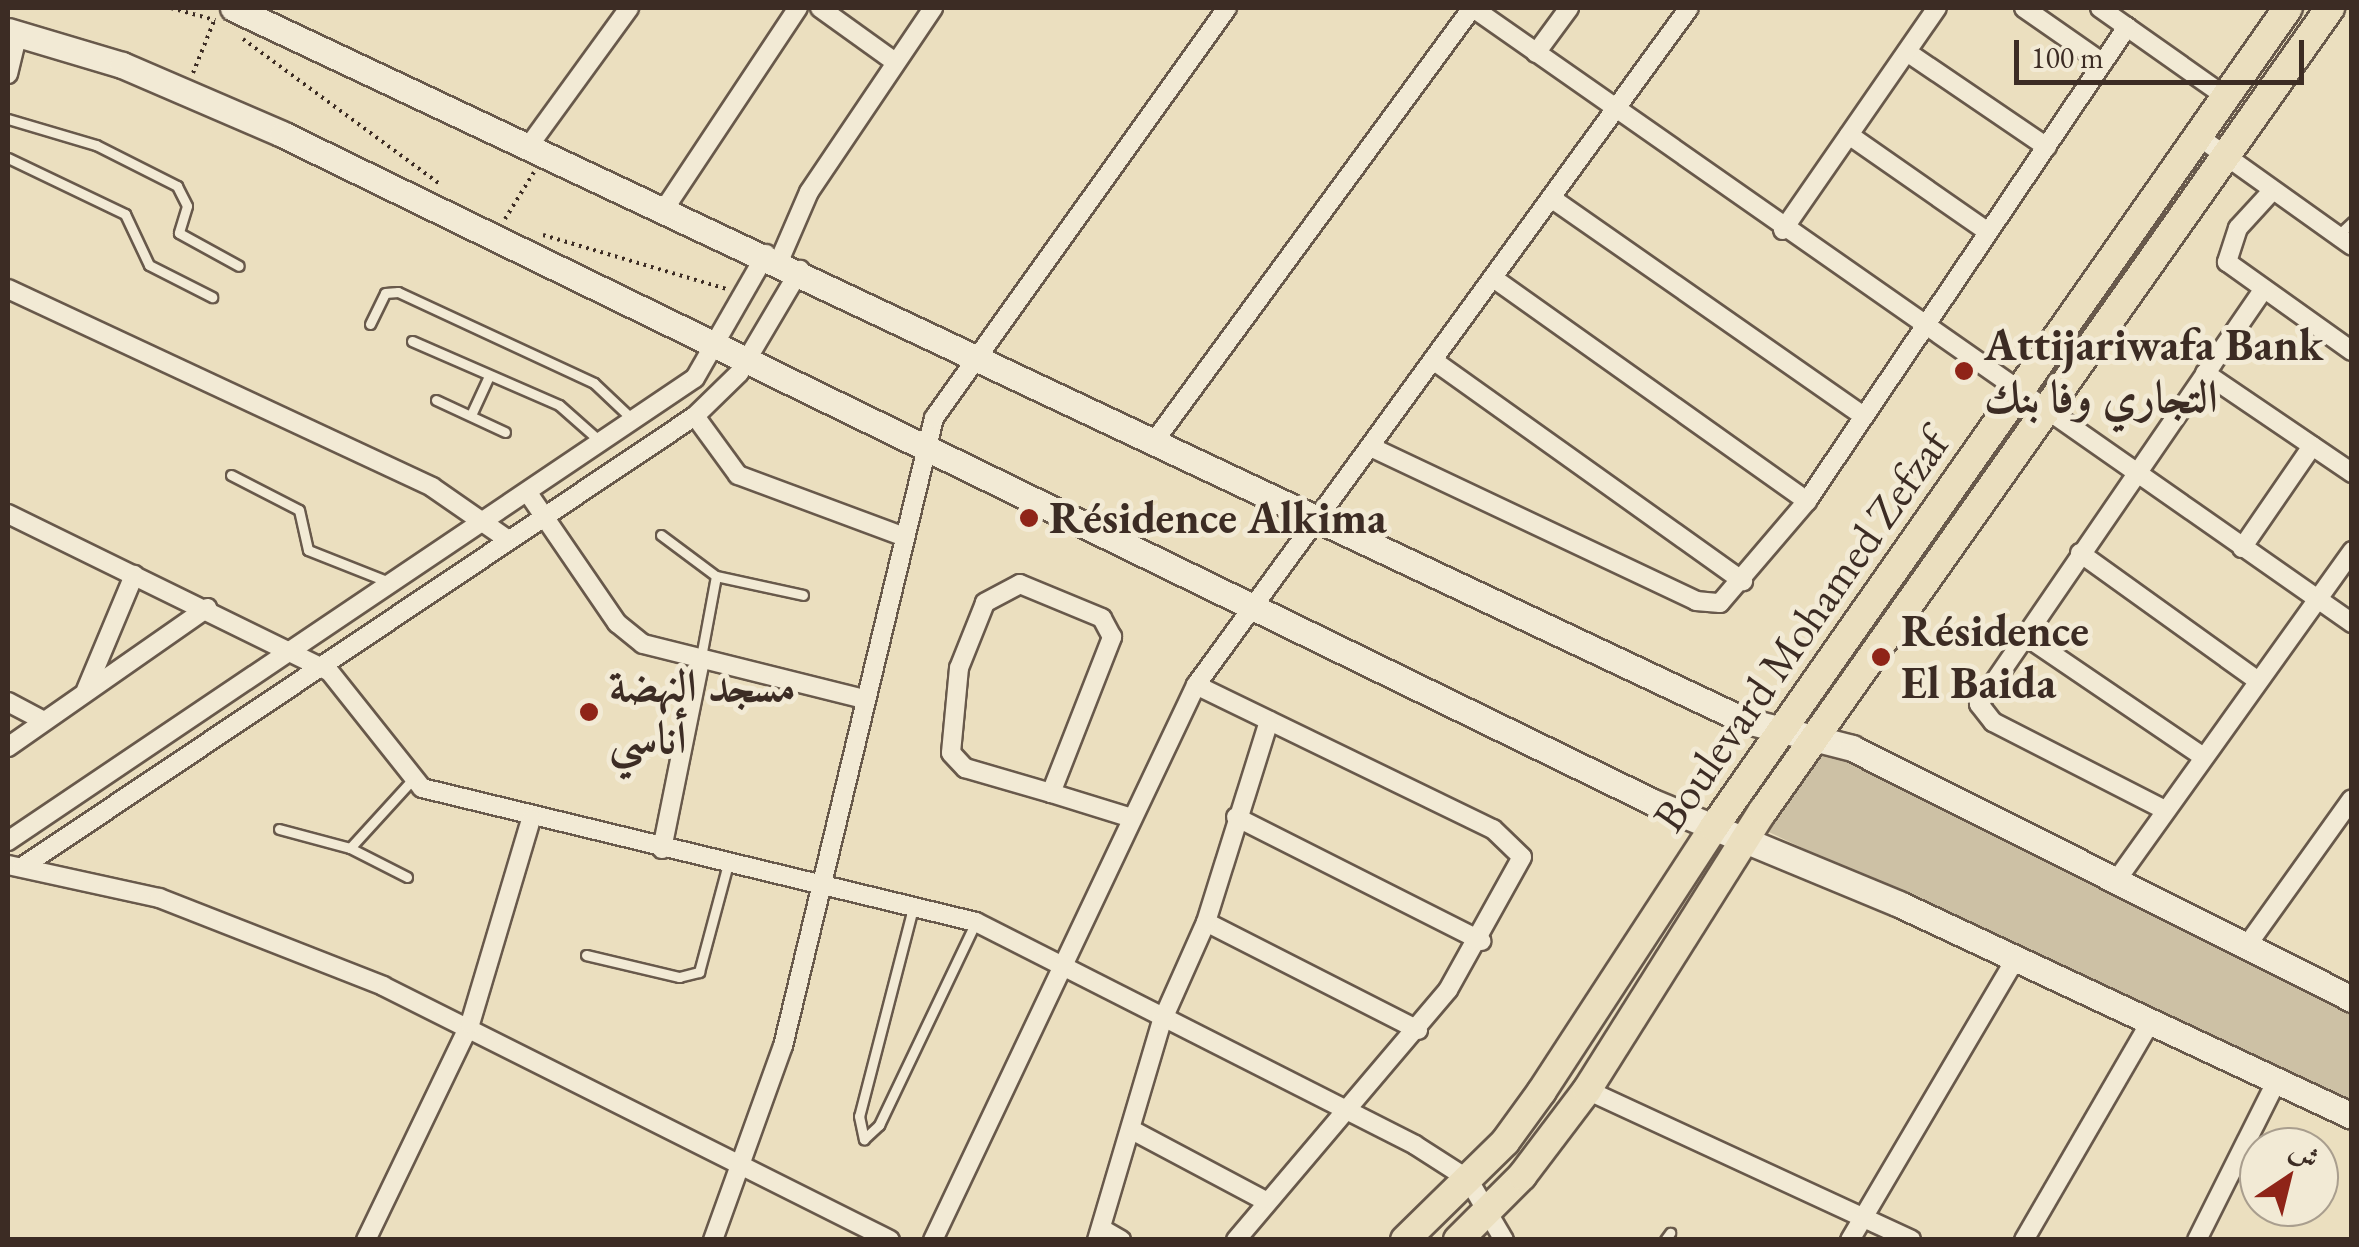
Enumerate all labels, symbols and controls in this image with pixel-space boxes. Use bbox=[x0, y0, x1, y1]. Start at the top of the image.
scale bar bbox=[2019, 20, 2309, 82]
text: 100 m bbox=[2031, 38, 2104, 77]
place label: Attijariwafa Bank التجاري وفا بنك bbox=[1984, 318, 2323, 424]
marker: Attijariwafa Bank التجاري وفا بنك bbox=[1953, 360, 1975, 382]
street label: Boulevard Mohamed Zefzaf bbox=[1642, 418, 1960, 842]
place label: Résidence Alkima bbox=[1049, 491, 1387, 545]
marker: Résidence Alkima bbox=[1018, 507, 1040, 529]
place label: Résidence El Baida bbox=[1901, 604, 2089, 710]
marker: Résidence El Baida bbox=[1870, 646, 1892, 668]
place label: مسجد النهضة أناسي bbox=[609, 659, 796, 765]
marker: مسجد النهضة أناسي bbox=[578, 701, 600, 723]
north arrow bbox=[2239, 1127, 2339, 1227]
text: ش bbox=[2283, 1131, 2327, 1177]

